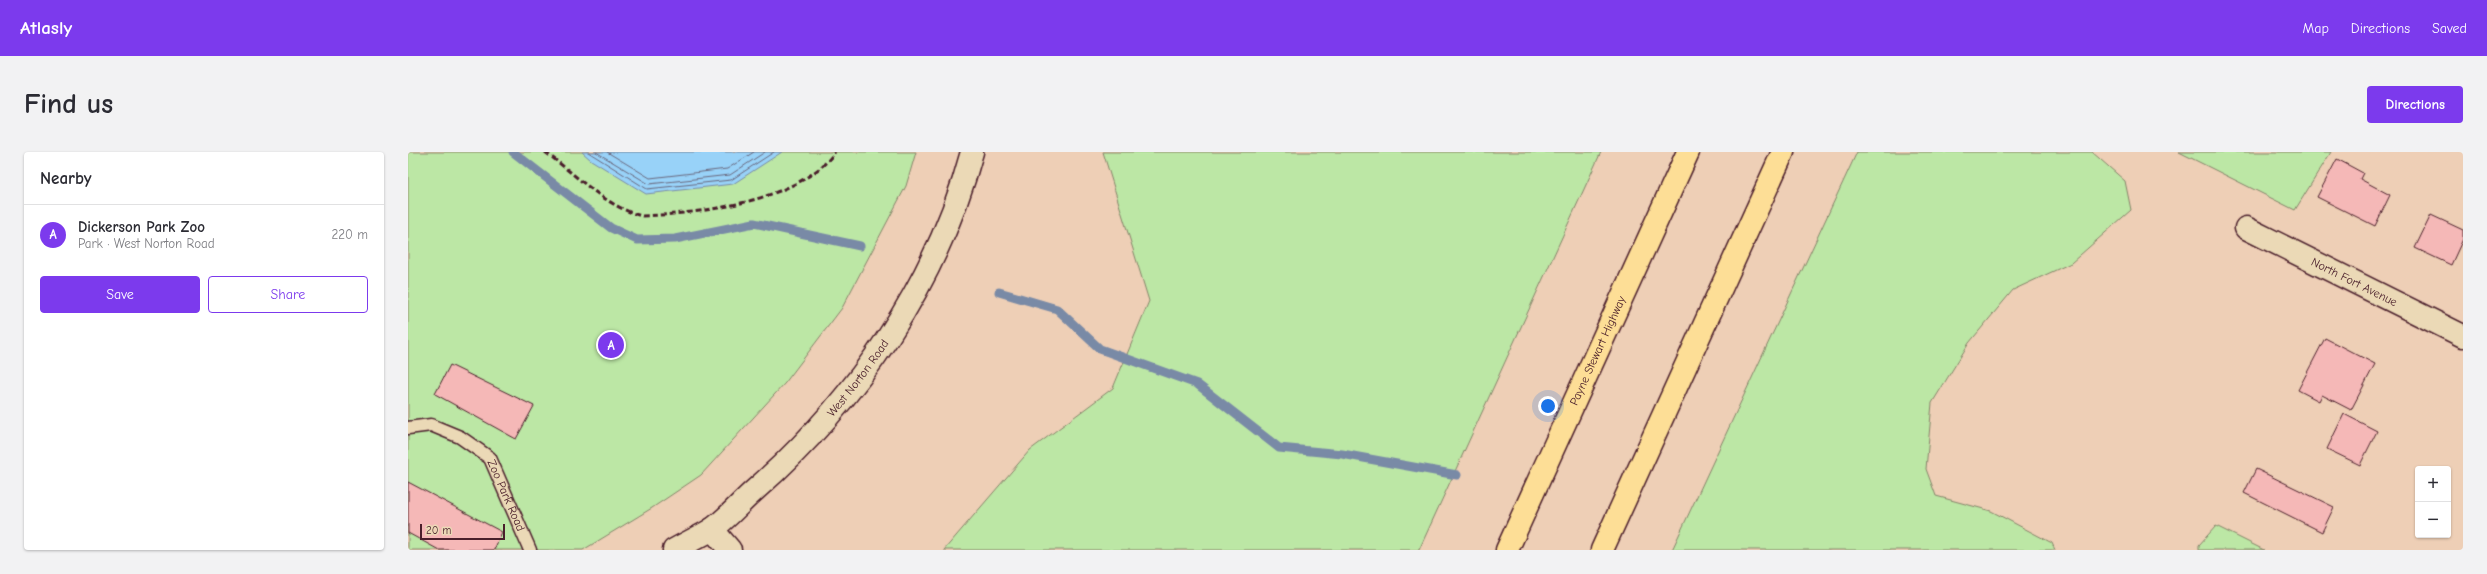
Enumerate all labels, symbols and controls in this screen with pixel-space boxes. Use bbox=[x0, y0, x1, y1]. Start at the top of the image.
text: Atlasly bbox=[20, 17, 72, 39]
text: Map bbox=[2302, 20, 2329, 37]
text: Directions bbox=[2351, 20, 2410, 37]
text: Saved bbox=[2432, 20, 2467, 37]
button: Directions bbox=[2367, 86, 2463, 123]
text: Find us bbox=[24, 88, 113, 120]
text: Nearby bbox=[40, 169, 91, 188]
text: Dickerson Park Zoo bbox=[78, 218, 205, 236]
text: A bbox=[49, 227, 57, 242]
text: 220 m bbox=[331, 227, 368, 242]
text: Park · West Norton Road bbox=[78, 236, 215, 251]
street label: North Fort Avenue bbox=[2309, 255, 2400, 309]
button: Save bbox=[40, 276, 200, 313]
button: Share bbox=[208, 276, 368, 313]
street label: Payne Stewart Highway bbox=[1567, 293, 1629, 407]
pin: A bbox=[598, 330, 624, 360]
street label: West Norton Road bbox=[824, 337, 892, 419]
your location bbox=[1538, 396, 1558, 416]
street label: Zoo Park Road bbox=[485, 457, 528, 533]
map controls bbox=[2415, 466, 2451, 538]
button: + bbox=[2415, 466, 2451, 502]
button: − bbox=[2415, 502, 2451, 538]
scale bar bbox=[420, 522, 505, 541]
text: 20 m bbox=[426, 524, 451, 537]

